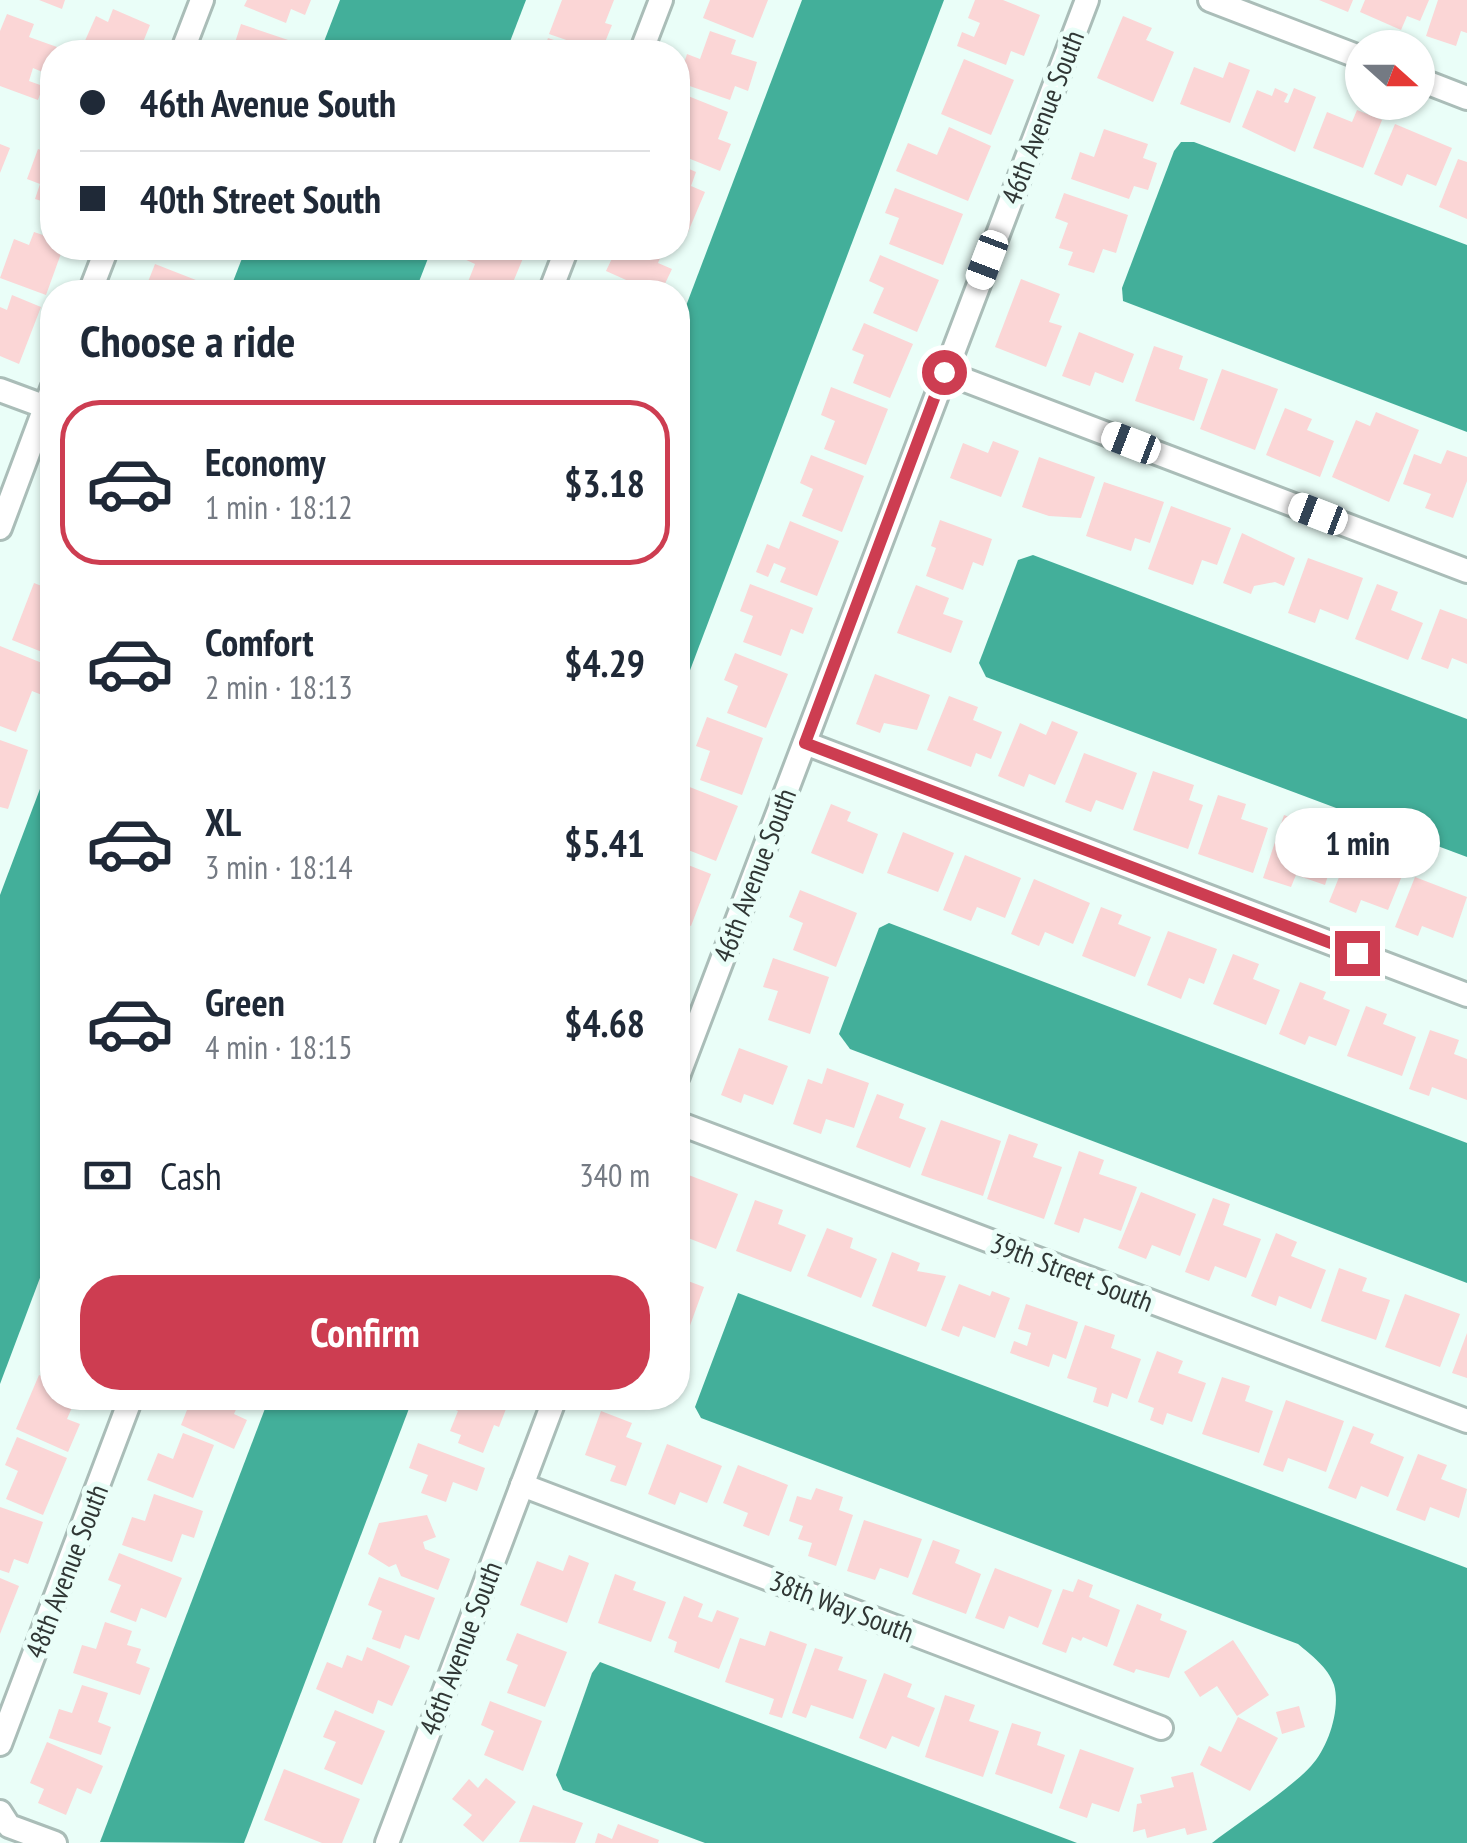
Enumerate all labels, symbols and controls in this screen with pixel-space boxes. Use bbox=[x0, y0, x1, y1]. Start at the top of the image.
street label: 46th Avenue South bbox=[992, 25, 1092, 209]
north arrow bbox=[1345, 30, 1435, 120]
map controls bbox=[1345, 30, 1435, 120]
text: 46th Avenue South bbox=[140, 78, 396, 127]
text: 40th Street South bbox=[140, 174, 381, 223]
car bbox=[962, 227, 1012, 293]
text: Choose a ride bbox=[80, 311, 295, 369]
route start bbox=[922, 350, 967, 395]
car bbox=[1098, 418, 1164, 468]
text: Economy bbox=[205, 437, 325, 486]
icon: car bbox=[85, 438, 175, 528]
text: $3.18 bbox=[564, 458, 645, 507]
text: 1 min · 18:12 bbox=[205, 486, 353, 528]
car bbox=[1285, 489, 1351, 539]
text: Comfort bbox=[205, 617, 314, 666]
icon: car bbox=[85, 618, 175, 708]
text: $4.29 bbox=[564, 638, 645, 687]
text: 2 min · 18:13 bbox=[205, 666, 353, 708]
street label: 46th Avenue South bbox=[704, 783, 804, 967]
text: XL bbox=[205, 797, 241, 846]
icon: car bbox=[85, 798, 175, 888]
callout: 1 min bbox=[1274, 808, 1440, 878]
text: $5.41 bbox=[564, 818, 645, 867]
text: 1 min bbox=[1325, 822, 1390, 864]
text: 3 min · 18:14 bbox=[205, 846, 353, 888]
route end bbox=[1335, 931, 1380, 976]
text: Green bbox=[205, 977, 285, 1026]
icon: car bbox=[85, 978, 175, 1068]
text: $4.68 bbox=[564, 998, 645, 1047]
text: 4 min · 18:15 bbox=[205, 1026, 353, 1068]
icon: cash bbox=[80, 1148, 135, 1203]
text: Cash bbox=[160, 1151, 222, 1200]
text: 340 m bbox=[579, 1154, 650, 1196]
street label: 39th Street South bbox=[985, 1224, 1159, 1320]
button: Confirm bbox=[80, 1275, 650, 1390]
street label: 48th Avenue South bbox=[16, 1479, 116, 1663]
street label: 46th Avenue South bbox=[410, 1556, 510, 1740]
street label: 38th Way South bbox=[765, 1562, 919, 1650]

